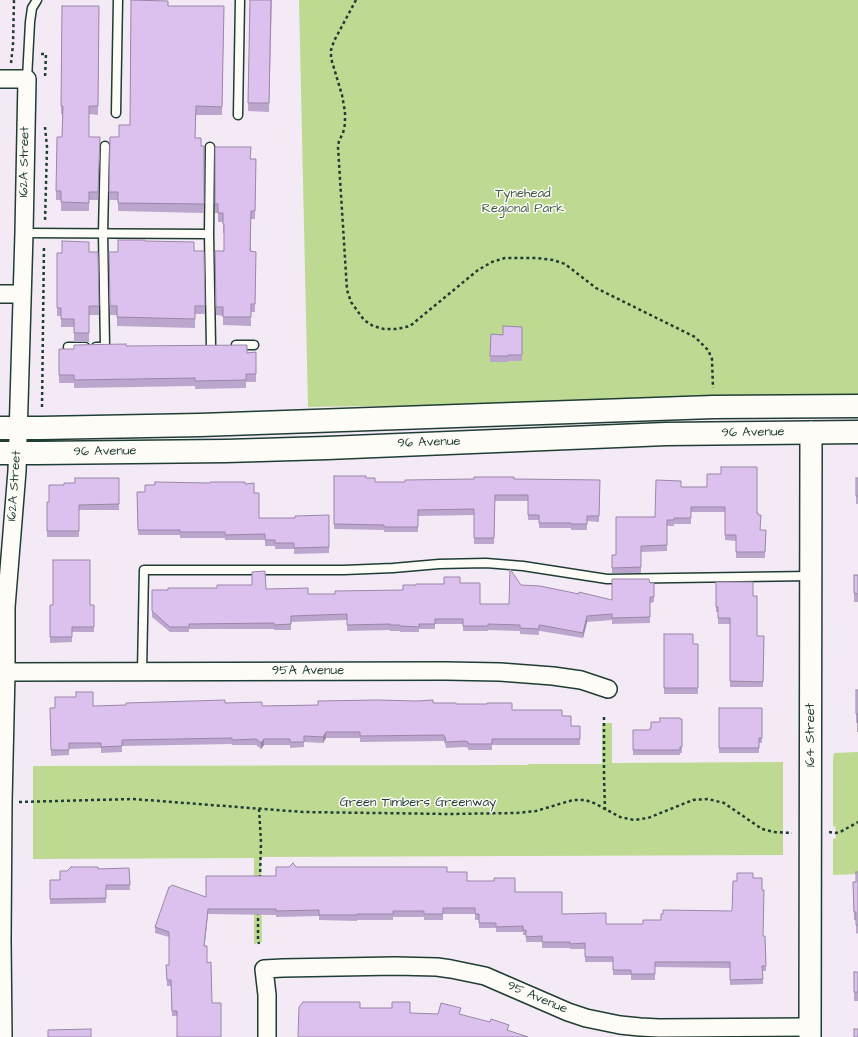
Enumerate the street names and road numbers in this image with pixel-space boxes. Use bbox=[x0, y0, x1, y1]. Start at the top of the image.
street label: 162A Street bbox=[17, 126, 33, 198]
street label: 96 Avenue bbox=[721, 425, 785, 441]
street label: 96 Avenue bbox=[397, 434, 461, 452]
street label: 96 Avenue bbox=[73, 444, 137, 460]
street label: 162A Street bbox=[5, 450, 25, 522]
street label: 95A Avenue bbox=[272, 663, 344, 679]
street label: 164 Street bbox=[803, 703, 819, 767]
street label: Green Timbers Greenway bbox=[340, 795, 496, 811]
street label: 95 Avenue bbox=[504, 978, 570, 1018]

